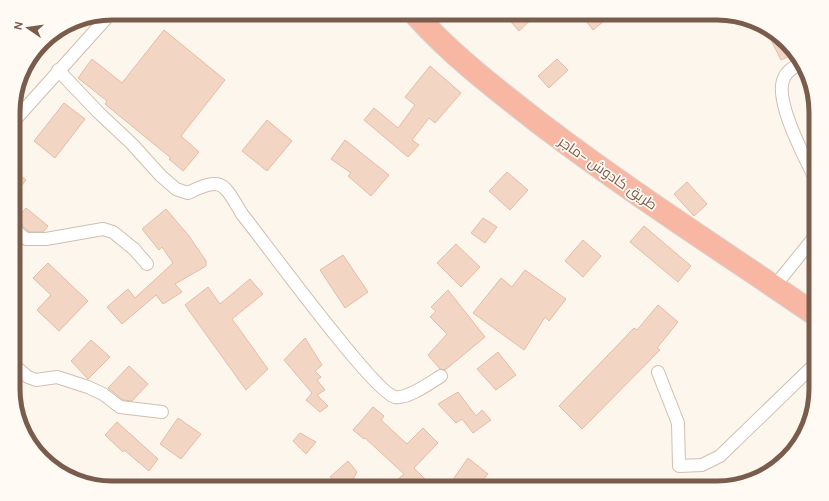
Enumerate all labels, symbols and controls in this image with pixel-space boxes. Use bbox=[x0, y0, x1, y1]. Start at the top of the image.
north arrow bbox=[8, 8, 48, 48]
text: N bbox=[11, 20, 26, 31]
street label: طريق كادوش -ماجر bbox=[554, 132, 661, 214]

